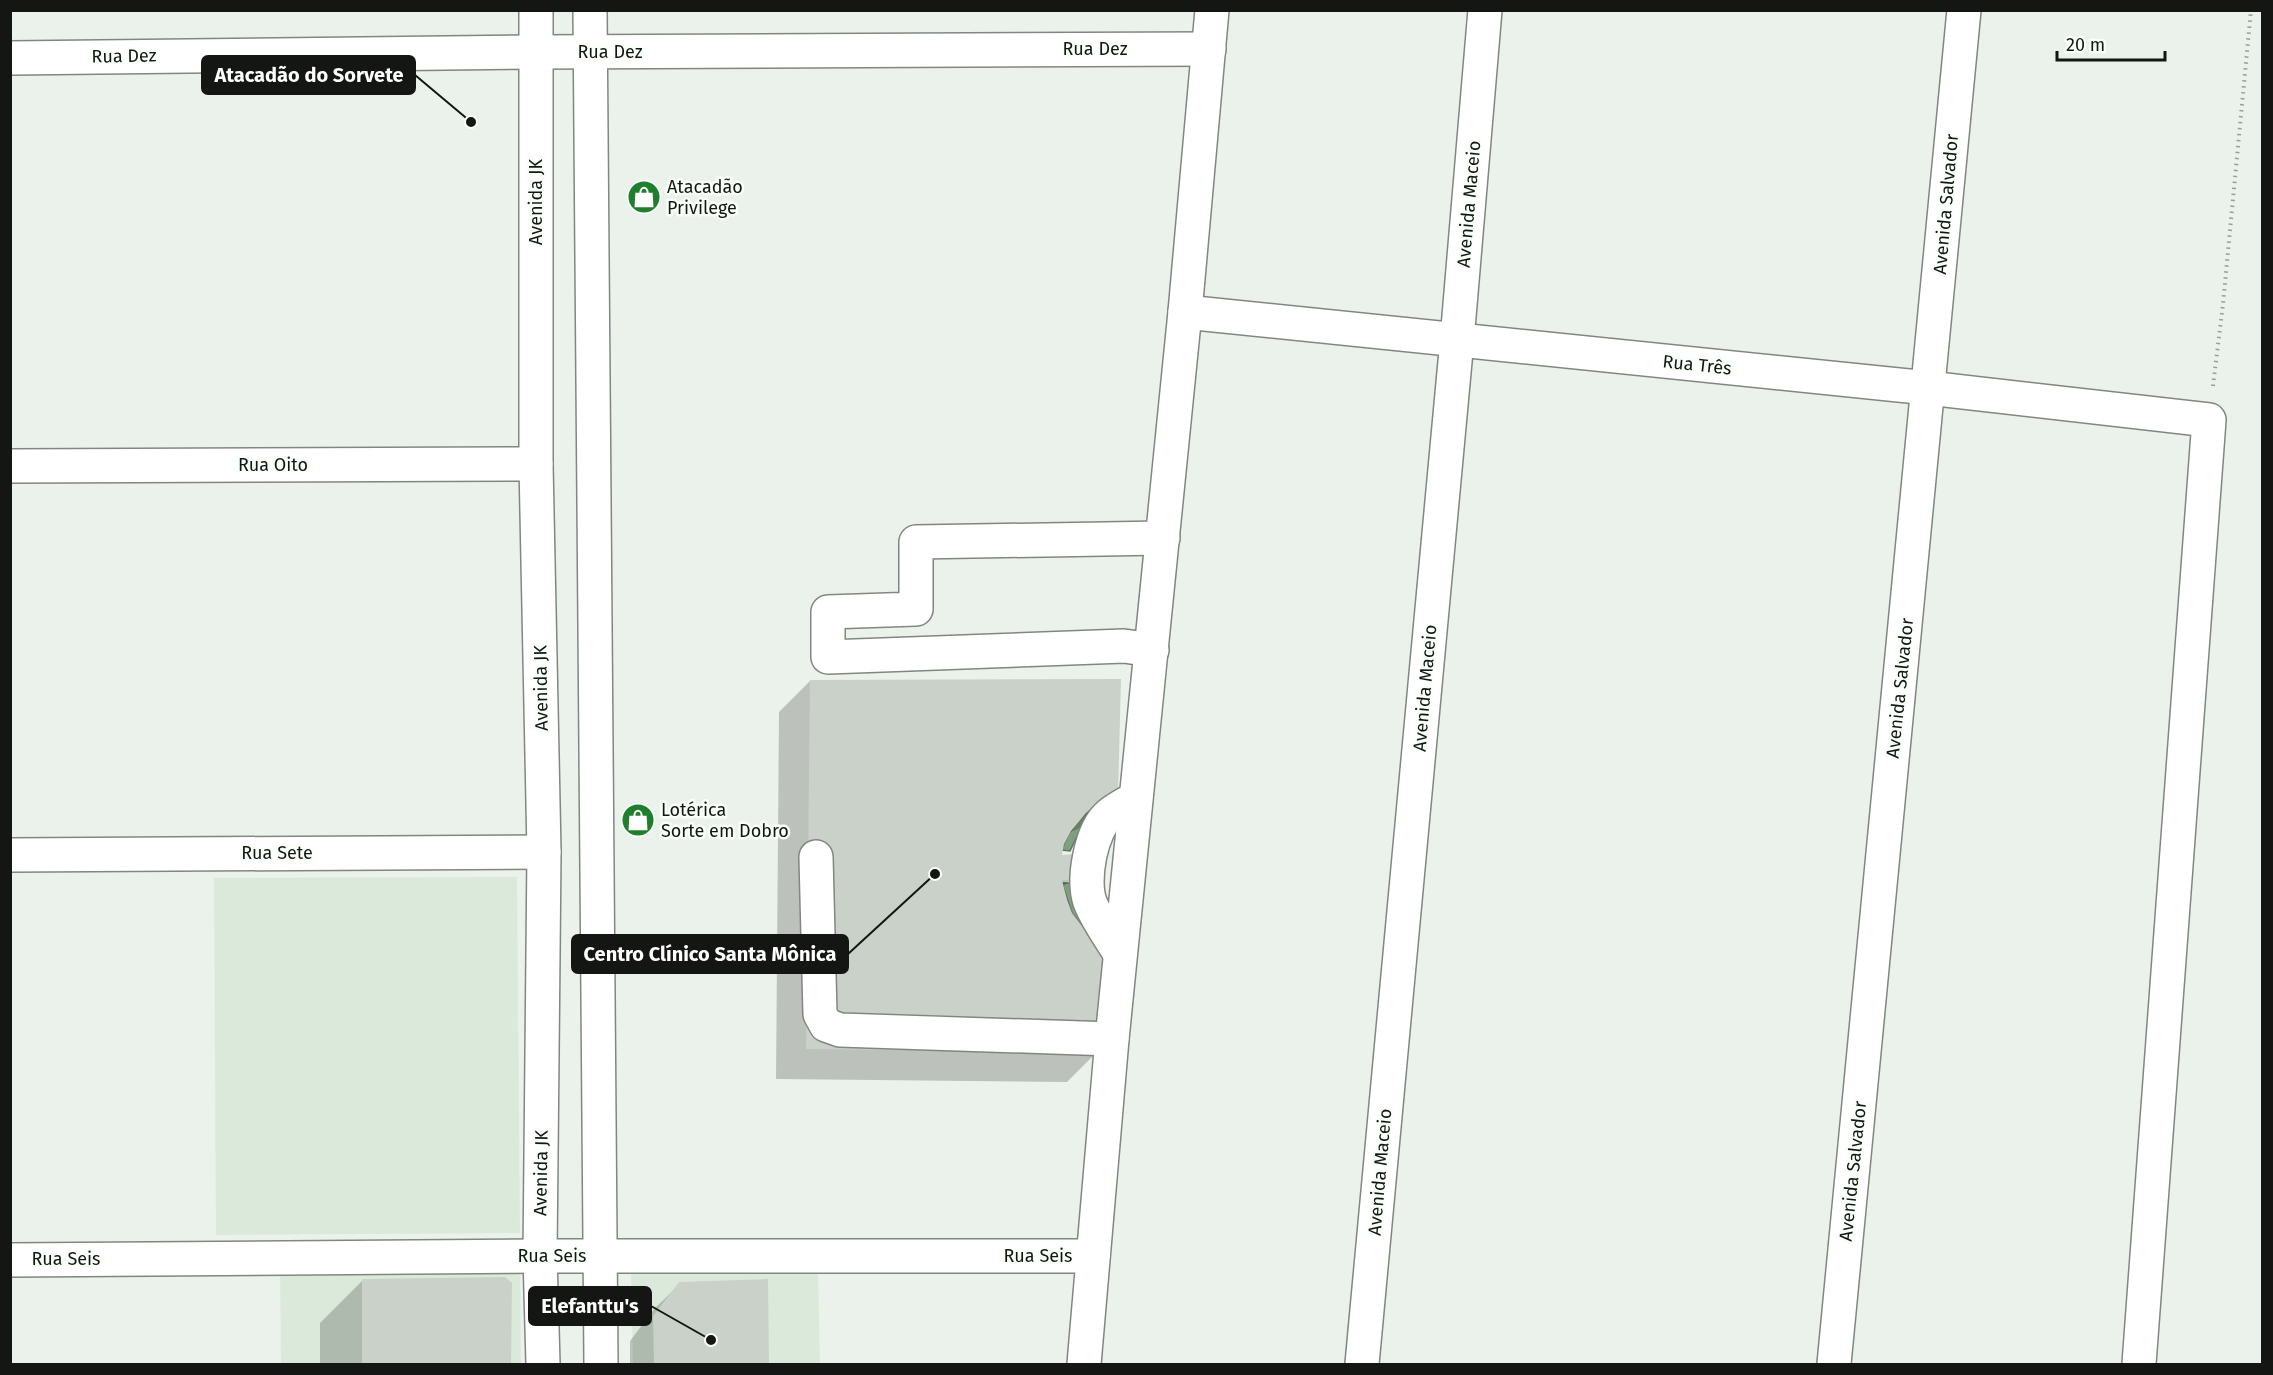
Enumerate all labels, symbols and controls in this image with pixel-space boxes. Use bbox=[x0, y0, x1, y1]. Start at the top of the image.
scale bar bbox=[2057, 24, 2165, 62]
text: 20 m bbox=[2066, 34, 2105, 56]
street label: Rua Dez bbox=[1062, 38, 1128, 60]
street label: Rua Dez bbox=[577, 41, 643, 63]
street label: Rua Dez bbox=[91, 44, 157, 68]
callout: Atacadão do Sorvete bbox=[202, 56, 415, 94]
text: Atacadão do Sorvete bbox=[213, 63, 404, 87]
street label: Avenida Salvador bbox=[1929, 133, 1963, 275]
street label: Avenida Maceio bbox=[1452, 140, 1486, 268]
street label: Avenida JK bbox=[525, 159, 547, 245]
place label: Atacadão Privilege bbox=[667, 176, 743, 219]
shop icon: Atacadão Privilege bbox=[626, 179, 662, 215]
street label: Rua Três bbox=[1661, 350, 1733, 380]
street label: Rua Oito bbox=[238, 454, 308, 476]
street label: Avenida Salvador bbox=[1882, 617, 1918, 759]
street label: Avenida Maceio bbox=[1408, 624, 1442, 752]
street label: Avenida JK bbox=[529, 644, 553, 731]
place label: Lotérica Sorte em Dobro bbox=[661, 799, 789, 842]
shop icon: Lotérica Sorte em Dobro bbox=[620, 802, 656, 838]
street label: Rua Sete bbox=[241, 842, 313, 864]
callout: Centro Clínico Santa Mônica bbox=[572, 935, 848, 973]
text: Centro Clínico Santa Mônica bbox=[584, 942, 837, 966]
street label: Avenida Salvador bbox=[1835, 1100, 1871, 1242]
street label: Avenida Maceio bbox=[1363, 1108, 1397, 1236]
street label: Avenida JK bbox=[529, 1129, 553, 1216]
street label: Rua Seis bbox=[517, 1245, 587, 1267]
street label: Rua Seis bbox=[1003, 1245, 1073, 1267]
street label: Rua Seis bbox=[31, 1248, 101, 1270]
callout: Elefanttu's bbox=[529, 1287, 651, 1325]
text: Elefanttu's bbox=[541, 1294, 639, 1318]

